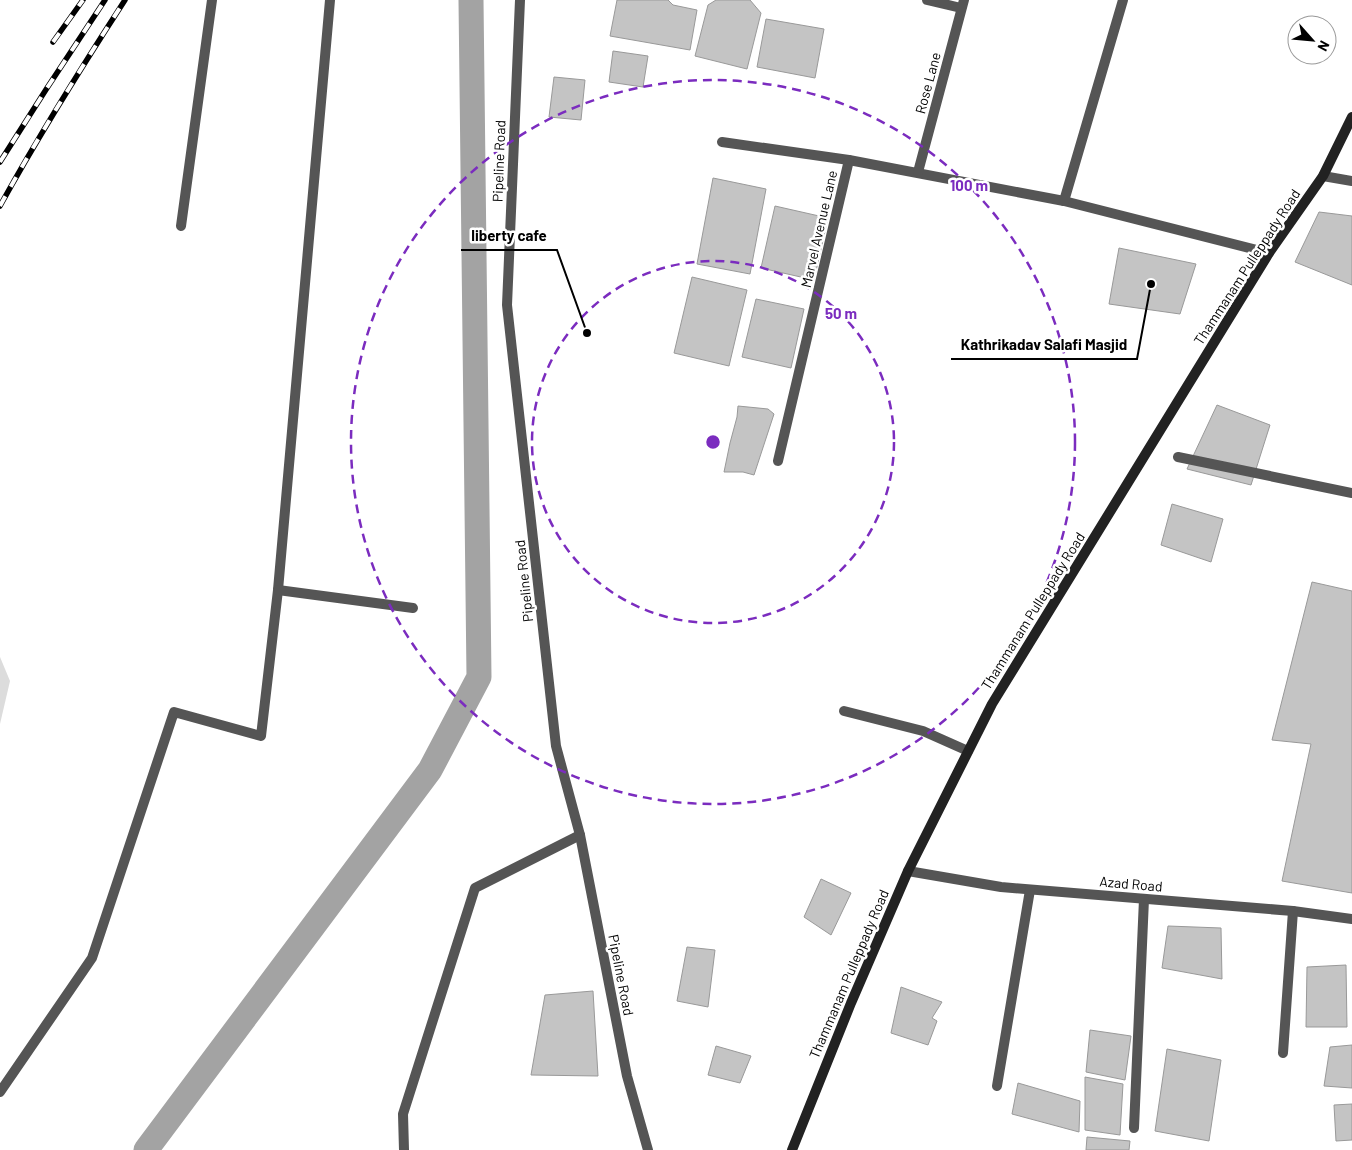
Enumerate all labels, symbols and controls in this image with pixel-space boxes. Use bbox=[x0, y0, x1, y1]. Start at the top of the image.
north arrow bbox=[1287, 15, 1337, 65]
text: N bbox=[1314, 38, 1334, 54]
street label: Rose Lane bbox=[911, 50, 944, 116]
street label: Pipeline Road bbox=[489, 120, 508, 202]
street label: Marvel Avenue Lane bbox=[797, 169, 840, 289]
text: 100 m bbox=[950, 176, 988, 194]
street label: Thammanam Pulleppady Road bbox=[1190, 186, 1303, 348]
callout: liberty cafe bbox=[461, 220, 557, 250]
text: liberty cafe bbox=[471, 226, 547, 244]
text: 50 m bbox=[825, 304, 857, 322]
callout: Kathrikadav Salafi Masjid bbox=[951, 329, 1137, 359]
text: Kathrikadav Salafi Masjid bbox=[961, 335, 1127, 353]
centre of rings bbox=[704, 433, 722, 451]
street label: Thammanam Pulleppady Road bbox=[977, 529, 1088, 693]
street label: Pipeline Road bbox=[511, 539, 536, 623]
street label: Azad Road bbox=[1099, 872, 1163, 895]
street label: Thammanam Pulleppady Road bbox=[805, 887, 892, 1061]
street label: Pipeline Road bbox=[605, 933, 638, 1017]

